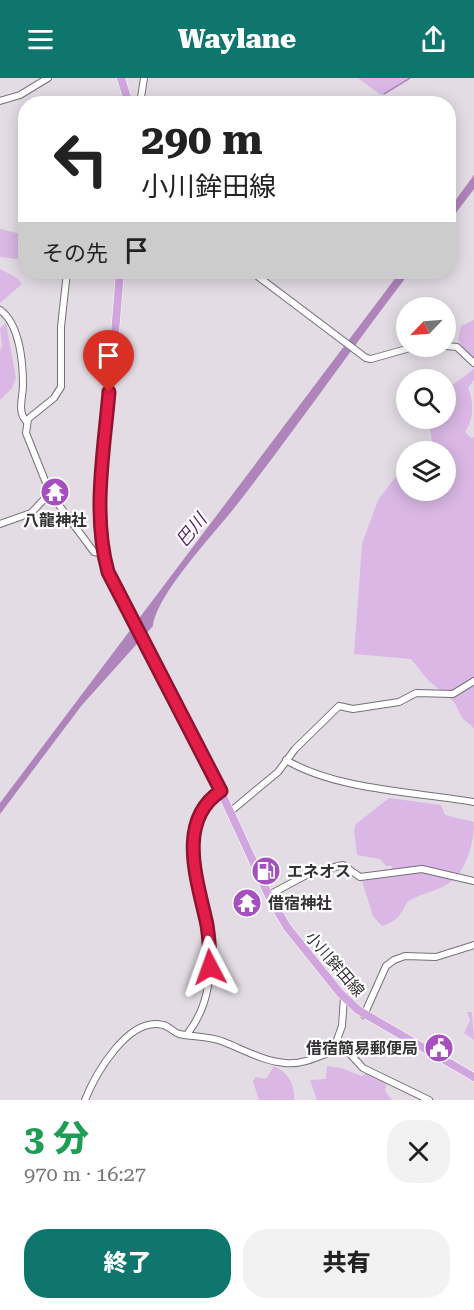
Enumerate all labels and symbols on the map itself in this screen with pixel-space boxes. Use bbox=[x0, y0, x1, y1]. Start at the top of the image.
north arrow bbox=[396, 297, 456, 357]
pin bbox=[83, 330, 134, 392]
temple icon: 八龍神社 bbox=[39, 476, 71, 508]
water label: 巴川 bbox=[172, 508, 212, 551]
place label: 八龍神社 bbox=[23, 511, 87, 530]
fuel station icon: エネオス bbox=[250, 855, 282, 887]
place label: エネオス bbox=[287, 862, 351, 881]
temple icon: 借宿神社 bbox=[231, 887, 263, 919]
place label: 借宿神社 bbox=[268, 894, 332, 913]
street label: 小川鉾田線 bbox=[302, 928, 368, 1000]
position arrow bbox=[178, 935, 242, 999]
public building icon: 借宿簡易郵便局 bbox=[423, 1032, 455, 1064]
place label: 借宿簡易郵便局 bbox=[306, 1039, 418, 1058]

